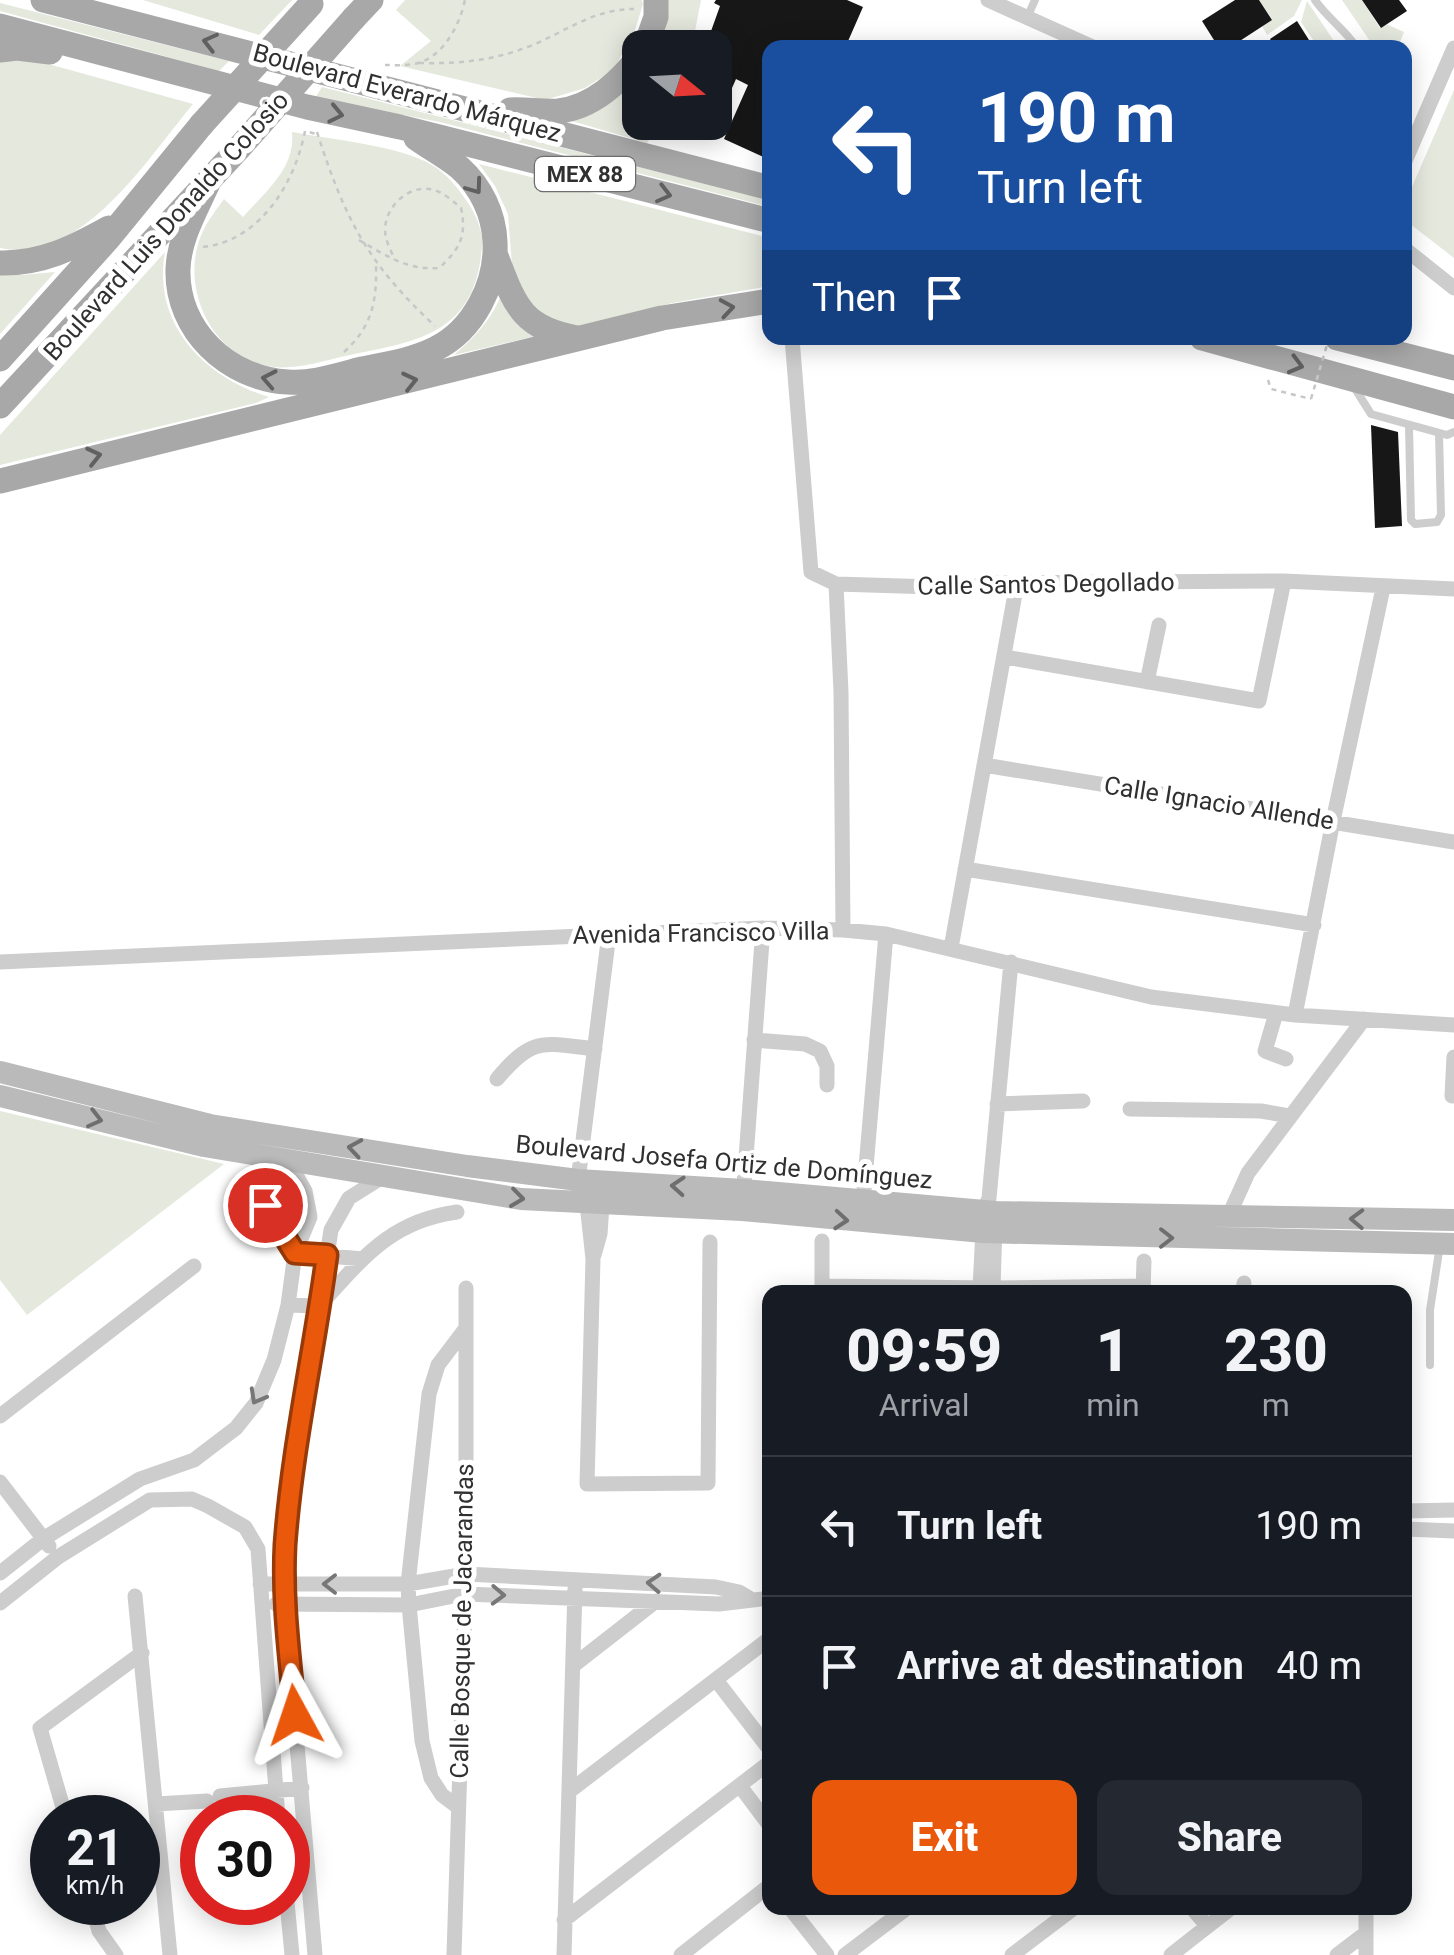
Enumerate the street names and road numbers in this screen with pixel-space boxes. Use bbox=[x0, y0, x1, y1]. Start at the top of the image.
street label: Boulevard Everardo Márquez bbox=[250, 38, 564, 148]
street label: Boulevard Luis Donaldo Colosio bbox=[38, 86, 294, 366]
road number: MEX 88 bbox=[535, 157, 635, 191]
street label: Calle Santos Degollado bbox=[917, 567, 1175, 601]
street label: Calle Ignacio Allende bbox=[1102, 771, 1336, 835]
street label: Avenida Francisco Villa bbox=[572, 916, 830, 950]
street label: Boulevard Josefa Ortiz de Domínguez bbox=[514, 1129, 934, 1195]
street label: Calle Bosque de Jacarandas bbox=[445, 1463, 479, 1779]

